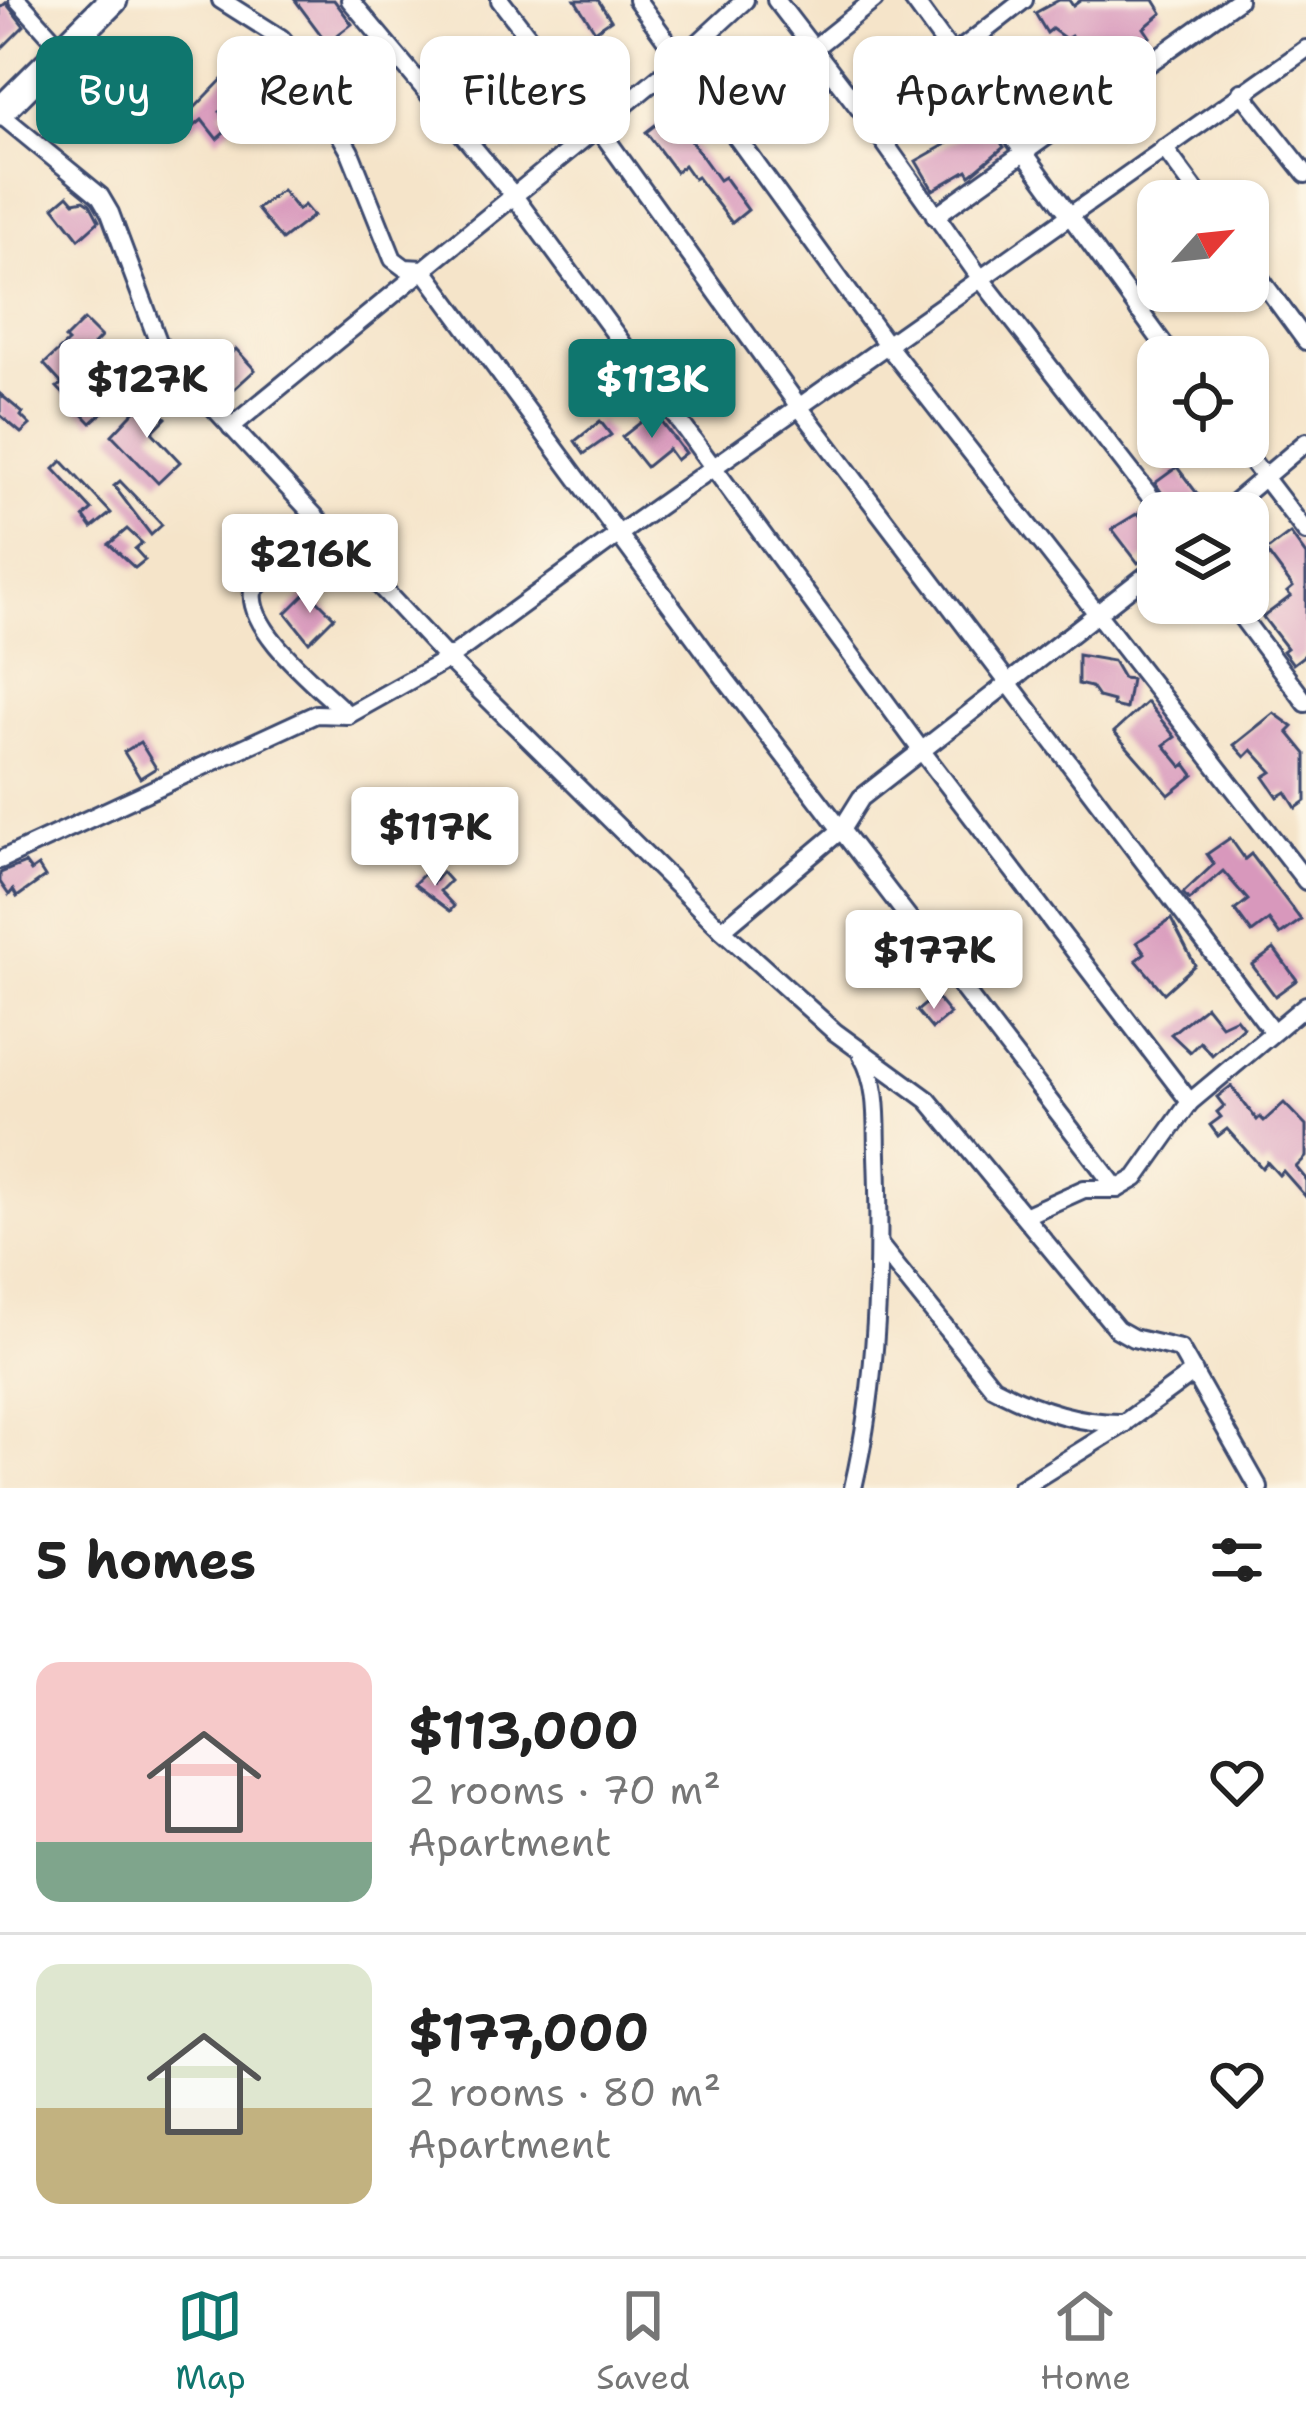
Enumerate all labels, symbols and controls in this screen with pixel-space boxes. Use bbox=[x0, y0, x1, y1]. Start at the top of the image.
chip: Buy bbox=[36, 36, 193, 144]
chip: Rent bbox=[217, 36, 396, 144]
chip: Filters bbox=[420, 36, 630, 144]
chip: New bbox=[654, 36, 829, 144]
chip: Apartment bbox=[853, 36, 1156, 144]
north arrow bbox=[1137, 180, 1269, 312]
map controls bbox=[1137, 180, 1269, 624]
button: locate bbox=[1137, 336, 1269, 468]
pin: $127K bbox=[63, 339, 231, 441]
pin: $113K bbox=[568, 339, 736, 441]
text: $127K bbox=[86, 352, 208, 404]
text: $113K bbox=[595, 352, 709, 404]
button: layers bbox=[1137, 492, 1269, 624]
pin: $216K bbox=[226, 514, 394, 616]
text: $216K bbox=[249, 527, 371, 579]
pin: $117K bbox=[351, 787, 519, 889]
text: $117K bbox=[378, 800, 492, 852]
pin: $177K bbox=[850, 910, 1018, 1012]
text: $177K bbox=[873, 923, 995, 975]
text: 5 homes bbox=[36, 1526, 256, 1594]
icon: filters bbox=[1204, 1527, 1270, 1593]
text: $113,000 bbox=[408, 1696, 639, 1764]
icon: home bbox=[132, 1710, 276, 1854]
icon: heart bbox=[1204, 1749, 1270, 1815]
text: 2 rooms · 70 m² bbox=[408, 1764, 721, 1816]
text: Apartment bbox=[408, 1816, 611, 1868]
text: $177,000 bbox=[408, 1998, 649, 2066]
icon: home bbox=[132, 2012, 276, 2156]
icon: heart bbox=[1204, 2051, 1270, 2117]
text: 2 rooms · 80 m² bbox=[408, 2066, 721, 2118]
text: Apartment bbox=[408, 2118, 611, 2170]
tab: Map bbox=[175, 2283, 246, 2400]
tab: Saved bbox=[596, 2283, 690, 2400]
tab: Home bbox=[1040, 2283, 1131, 2400]

